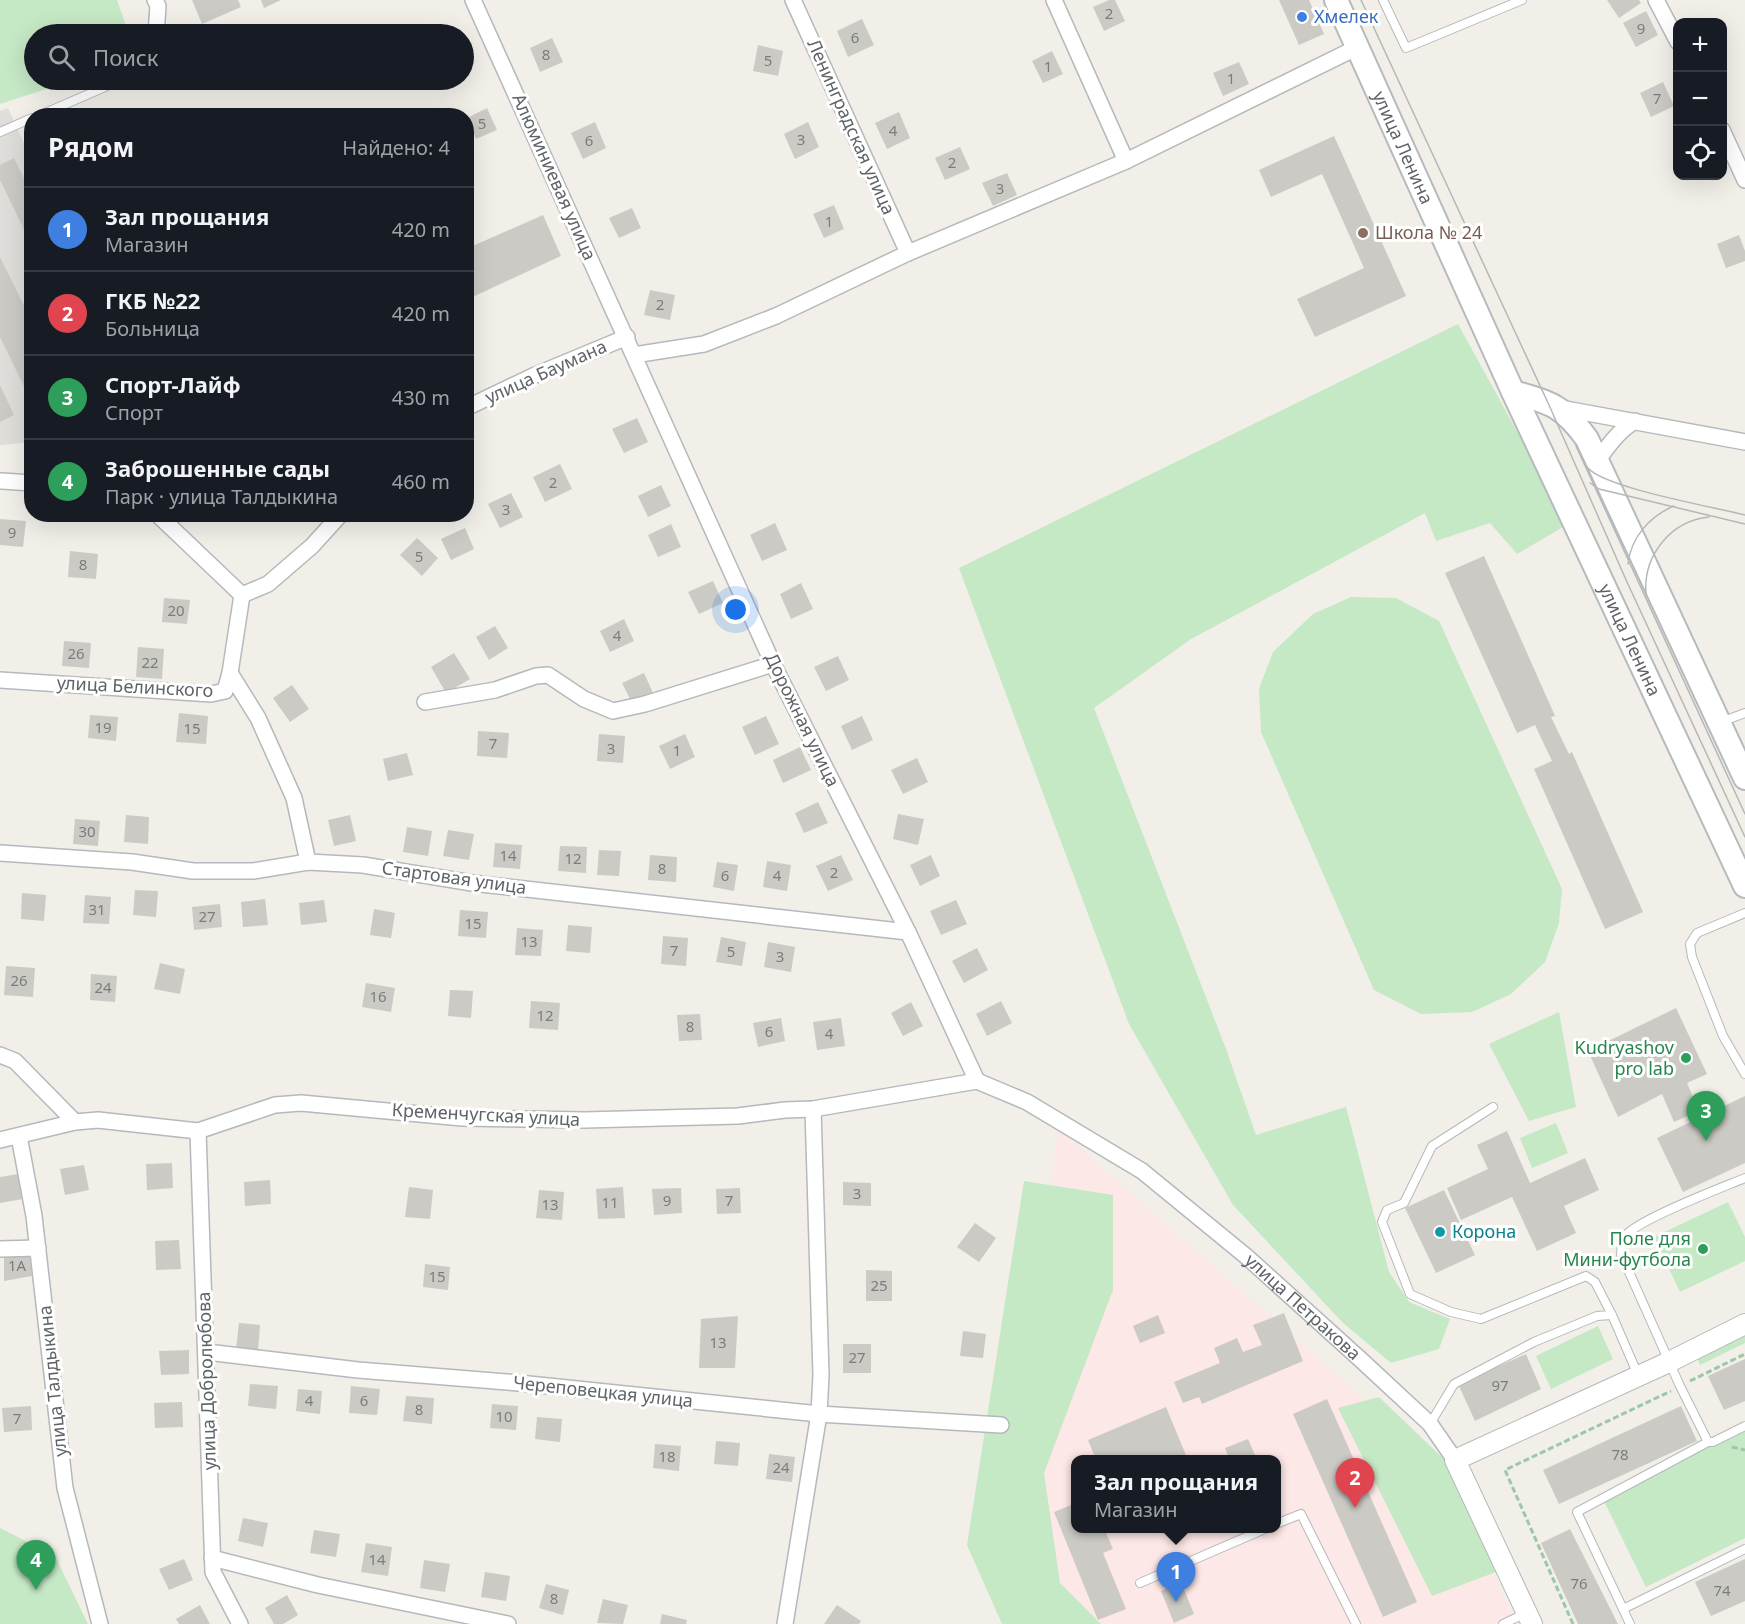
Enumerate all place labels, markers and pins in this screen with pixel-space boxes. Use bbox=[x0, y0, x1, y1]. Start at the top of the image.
place label: Хмелек bbox=[1314, 4, 1379, 28]
marker: Хмелек bbox=[1295, 10, 1309, 24]
place label: Школа № 24 bbox=[1375, 220, 1482, 244]
marker: Школа № 24 bbox=[1356, 226, 1370, 240]
place label: Kudryashov pro lab bbox=[1575, 1035, 1675, 1080]
marker: Kudryashov pro lab bbox=[1679, 1051, 1693, 1065]
pin: 3 bbox=[1686, 1092, 1726, 1141]
place label: Корона bbox=[1452, 1219, 1516, 1243]
marker: Корона bbox=[1433, 1225, 1447, 1239]
place label: Поле для Мини-футбола bbox=[1563, 1226, 1691, 1271]
marker: Поле для Мини-футбола bbox=[1696, 1242, 1710, 1256]
pin: 2 bbox=[1336, 1458, 1374, 1508]
pin: 4 bbox=[16, 1540, 56, 1590]
pin: 1 bbox=[1156, 1552, 1196, 1602]

